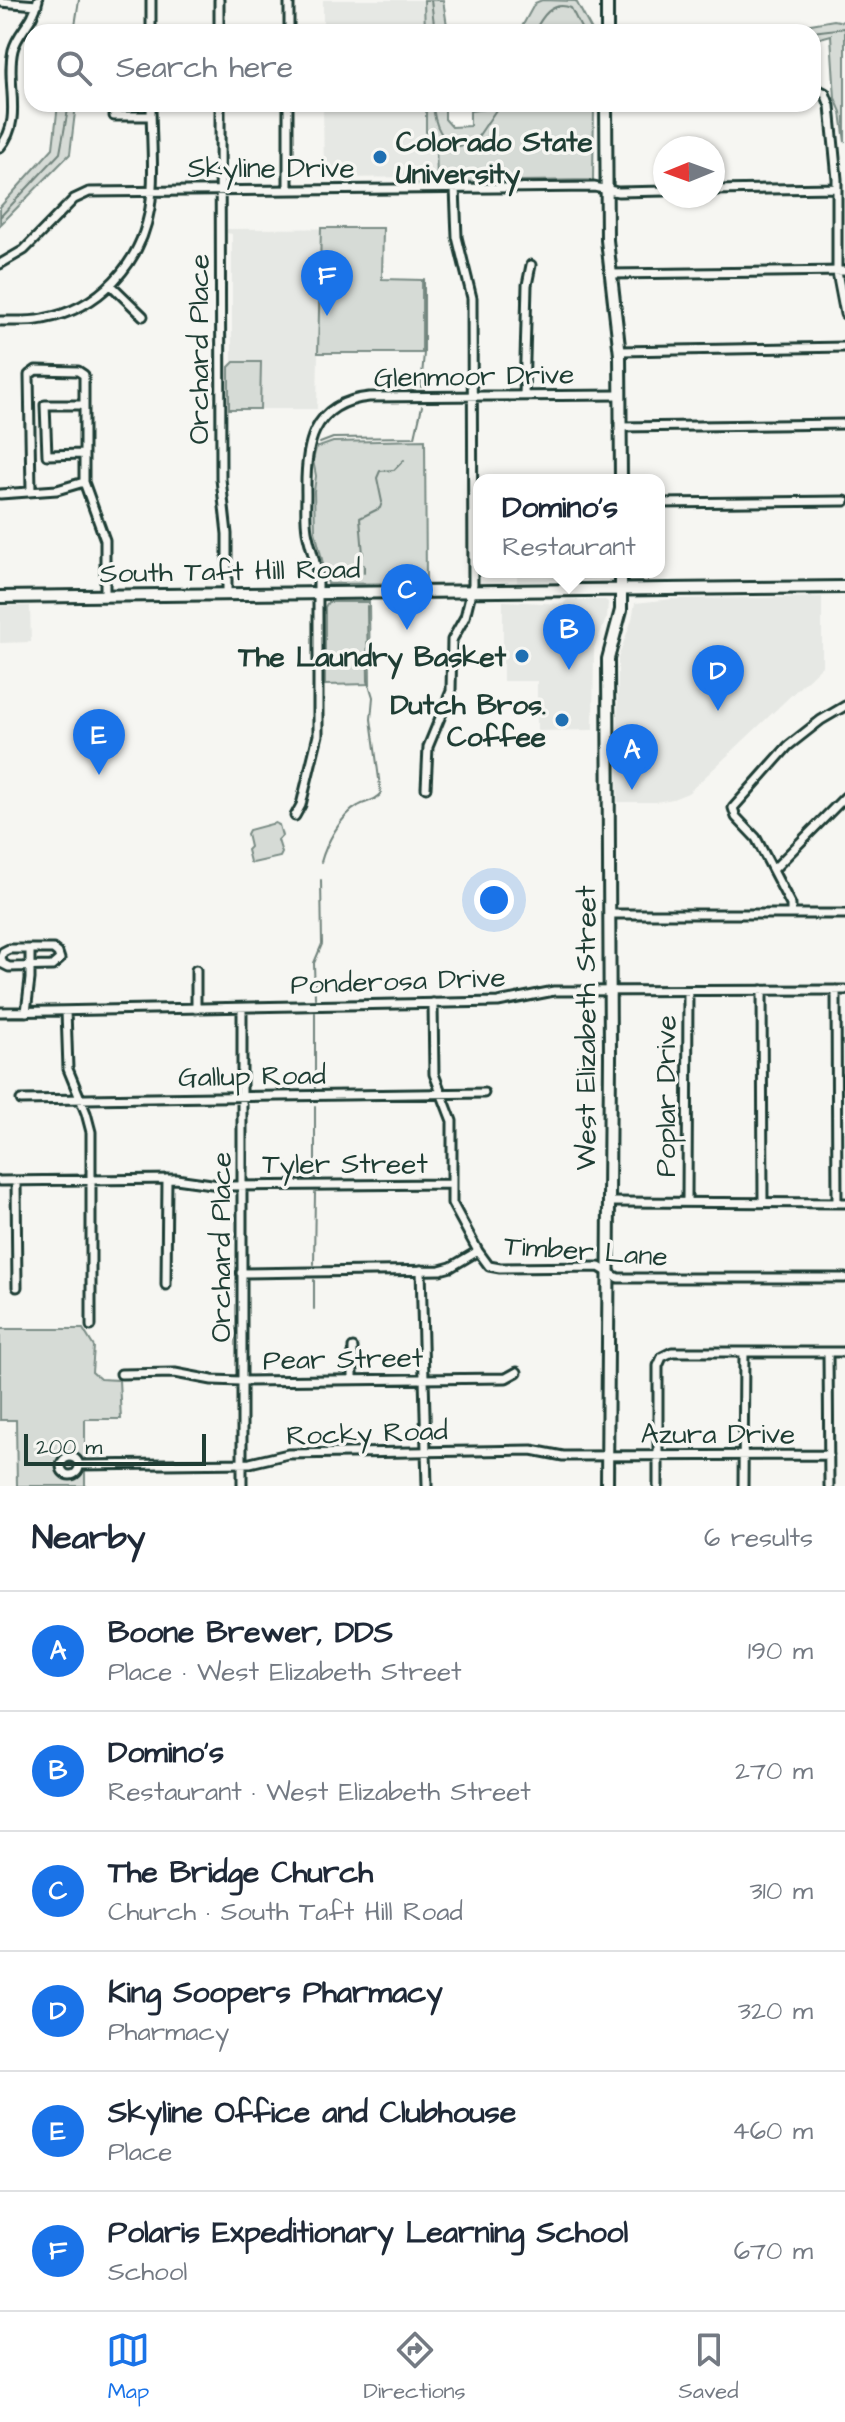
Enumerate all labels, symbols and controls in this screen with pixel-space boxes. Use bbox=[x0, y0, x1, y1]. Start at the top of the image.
search box bbox=[24, 24, 821, 112]
icon: search bbox=[52, 46, 96, 90]
text: Search here bbox=[116, 47, 293, 89]
place label: Colorado State University bbox=[396, 123, 593, 197]
north arrow bbox=[653, 136, 725, 208]
marker: Colorado State University bbox=[371, 148, 389, 166]
street label: Skyline Drive bbox=[187, 149, 355, 190]
pin: F bbox=[301, 250, 353, 316]
street label: Orchard Place bbox=[180, 254, 219, 444]
street label: Glenmoor Drive bbox=[373, 355, 575, 398]
popup bbox=[473, 474, 665, 578]
text: Domino's bbox=[502, 487, 618, 529]
text: Restaurant bbox=[502, 529, 636, 565]
street label: South Taft Hill Road bbox=[99, 550, 361, 593]
pin: C bbox=[381, 564, 433, 630]
pin: B bbox=[543, 604, 595, 670]
place label: The Laundry Basket bbox=[237, 638, 507, 680]
pin: D bbox=[692, 645, 744, 711]
marker: The Laundry Basket bbox=[513, 647, 531, 665]
place label: Dutch Bros. Coffee bbox=[390, 686, 546, 757]
pin: E bbox=[73, 709, 125, 775]
marker: Dutch Bros. Coffee bbox=[553, 711, 571, 729]
pin: A bbox=[606, 724, 658, 790]
your location bbox=[474, 880, 514, 920]
street label: West Elizabeth Street bbox=[567, 885, 606, 1171]
street label: Ponderosa Drive bbox=[290, 958, 506, 1005]
street label: Poplar Drive bbox=[647, 1015, 686, 1177]
street label: Gallup Road bbox=[178, 1056, 326, 1097]
street label: Tyler Street bbox=[262, 1145, 428, 1186]
street label: Orchard Place bbox=[202, 1152, 241, 1342]
street label: Timber Lane bbox=[503, 1226, 669, 1277]
street label: Pear Street bbox=[263, 1339, 424, 1380]
street label: Rocky Road bbox=[286, 1411, 449, 1458]
street label: Azura Drive bbox=[641, 1415, 795, 1454]
scale bar bbox=[24, 1430, 206, 1466]
text: 200 m bbox=[36, 1432, 102, 1463]
text: Nearby bbox=[32, 1514, 146, 1562]
text: 6 results bbox=[704, 1520, 813, 1556]
text: Boone Brewer, DDS bbox=[108, 1612, 393, 1654]
text: A bbox=[50, 1633, 66, 1669]
text: 190 m bbox=[748, 1633, 813, 1669]
text: Place · West Elizabeth Street bbox=[108, 1654, 462, 1690]
text: Domino's bbox=[108, 1732, 224, 1774]
text: B bbox=[49, 1753, 67, 1789]
text: 270 m bbox=[735, 1753, 813, 1789]
text: Restaurant · West Elizabeth Street bbox=[108, 1774, 531, 1810]
text: The Bridge Church bbox=[108, 1852, 373, 1894]
text: C bbox=[49, 1873, 67, 1909]
text: 310 m bbox=[749, 1873, 813, 1909]
text: Church · South Taft Hill Road bbox=[108, 1894, 463, 1930]
text: King Soopers Pharmacy bbox=[108, 1972, 443, 2014]
text: D bbox=[50, 1993, 66, 2029]
text: 320 m bbox=[738, 1993, 813, 2029]
text: Pharmacy bbox=[108, 2014, 229, 2050]
text: Skyline Office and Clubhouse bbox=[108, 2092, 516, 2134]
text: E bbox=[50, 2113, 66, 2149]
text: 460 m bbox=[732, 2113, 813, 2149]
text: Place bbox=[108, 2134, 172, 2170]
text: Polaris Expeditionary Learning School bbox=[108, 2212, 628, 2254]
text: F bbox=[49, 2233, 67, 2269]
text: 670 m bbox=[734, 2233, 813, 2269]
text: School bbox=[108, 2254, 187, 2290]
tab: Map bbox=[106, 2328, 150, 2407]
tab: Directions bbox=[363, 2328, 466, 2407]
tab: Saved bbox=[679, 2328, 739, 2407]

